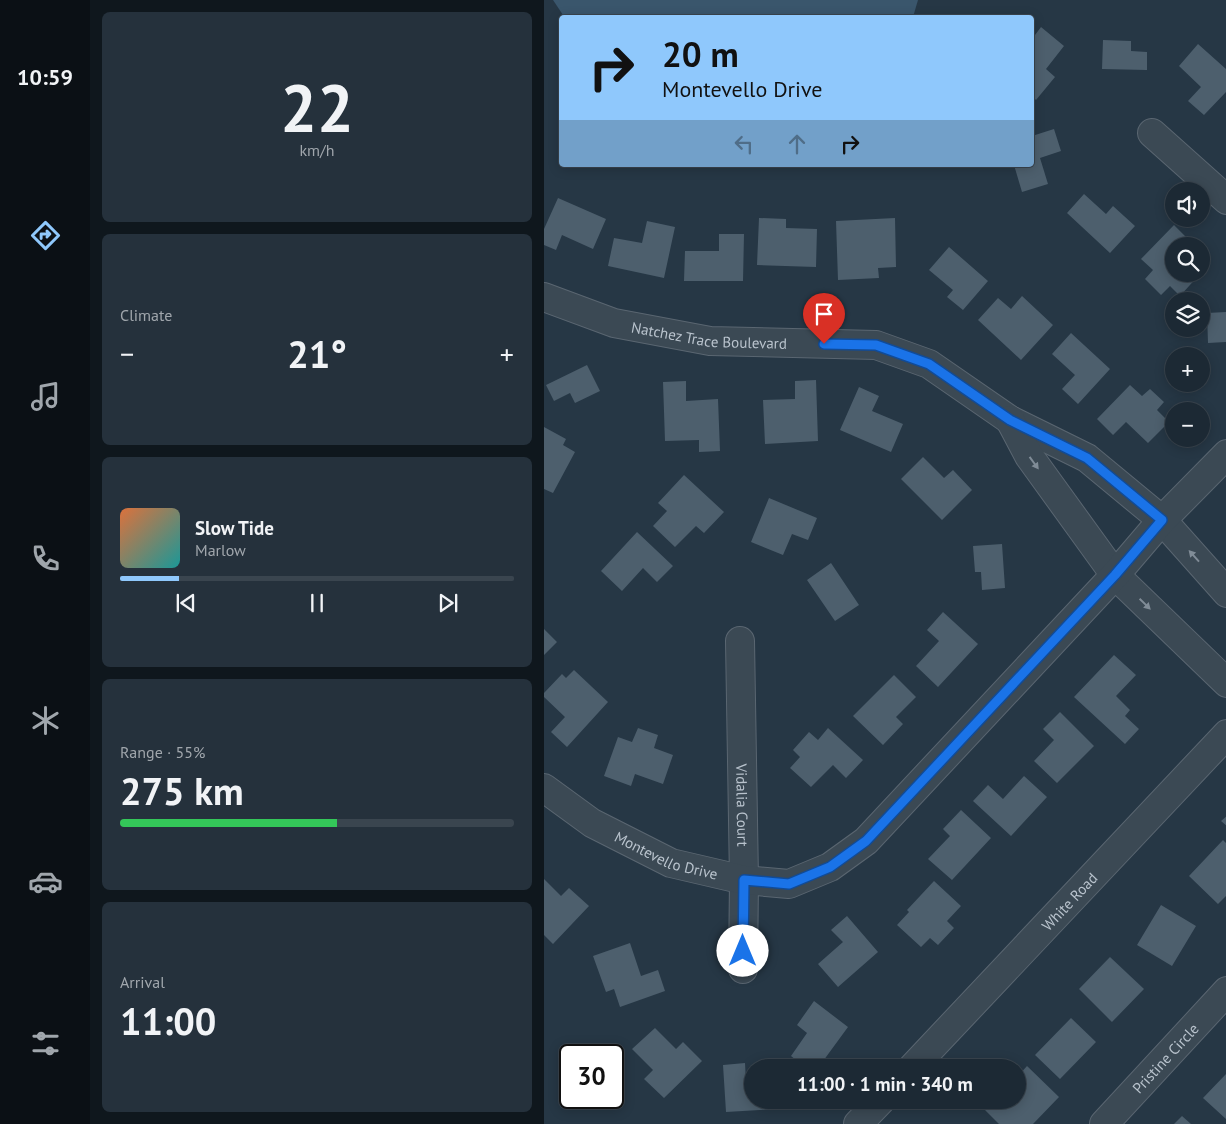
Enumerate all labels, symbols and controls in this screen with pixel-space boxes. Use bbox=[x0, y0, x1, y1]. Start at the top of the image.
text: 20 m bbox=[662, 31, 739, 77]
icon: right bbox=[579, 35, 644, 100]
text: 10:59 bbox=[17, 63, 73, 91]
text: 22 bbox=[280, 65, 354, 149]
text: Montevello Drive bbox=[662, 75, 823, 103]
icon: left bbox=[730, 130, 758, 158]
icon: ahead bbox=[783, 130, 811, 158]
icon: right bbox=[836, 130, 864, 158]
text: km/h bbox=[299, 140, 335, 160]
map controls bbox=[1165, 182, 1210, 447]
button: sound bbox=[1165, 182, 1210, 227]
icon: directions bbox=[28, 218, 63, 253]
button: search bbox=[1165, 237, 1210, 282]
button: layers bbox=[1165, 292, 1210, 337]
pin bbox=[803, 293, 845, 344]
icon: arrive bbox=[810, 300, 838, 328]
text: Climate bbox=[120, 305, 172, 325]
street label: Natchez Trace Boulevard bbox=[630, 317, 787, 352]
text: 21° bbox=[287, 329, 347, 378]
text: − bbox=[120, 335, 134, 372]
text: + bbox=[500, 335, 514, 372]
button: + bbox=[1165, 347, 1210, 392]
icon: music bbox=[28, 379, 63, 414]
button: − bbox=[1165, 402, 1210, 447]
one-way arrow bbox=[1028, 456, 1038, 469]
text: Slow Tide bbox=[195, 516, 274, 540]
text: Marlow bbox=[195, 540, 246, 560]
icon: phone bbox=[28, 541, 63, 576]
one-way arrow bbox=[1188, 551, 1200, 563]
icon: previous bbox=[172, 589, 200, 617]
icon: pause bbox=[303, 589, 331, 617]
icon: next bbox=[434, 589, 462, 617]
one-way arrow bbox=[1138, 598, 1150, 610]
icon: climate bbox=[28, 703, 63, 738]
text: Range · 55% bbox=[120, 742, 205, 762]
street label: Vidalia Court bbox=[733, 762, 753, 847]
text: 275 km bbox=[120, 766, 244, 815]
street label: Montevello Drive bbox=[612, 827, 720, 883]
icon: car bbox=[28, 864, 63, 899]
street label: White Road bbox=[1037, 868, 1101, 934]
position arrow bbox=[716, 924, 768, 976]
text: Arrival bbox=[120, 972, 165, 992]
text: 11:00 bbox=[120, 996, 216, 1045]
street label: Pristine Circle bbox=[1128, 1019, 1202, 1097]
icon: filters bbox=[28, 1026, 63, 1061]
speed limit sign: 30 bbox=[559, 1044, 624, 1109]
text: 11:00 · 1 min · 340 m bbox=[797, 1072, 973, 1096]

